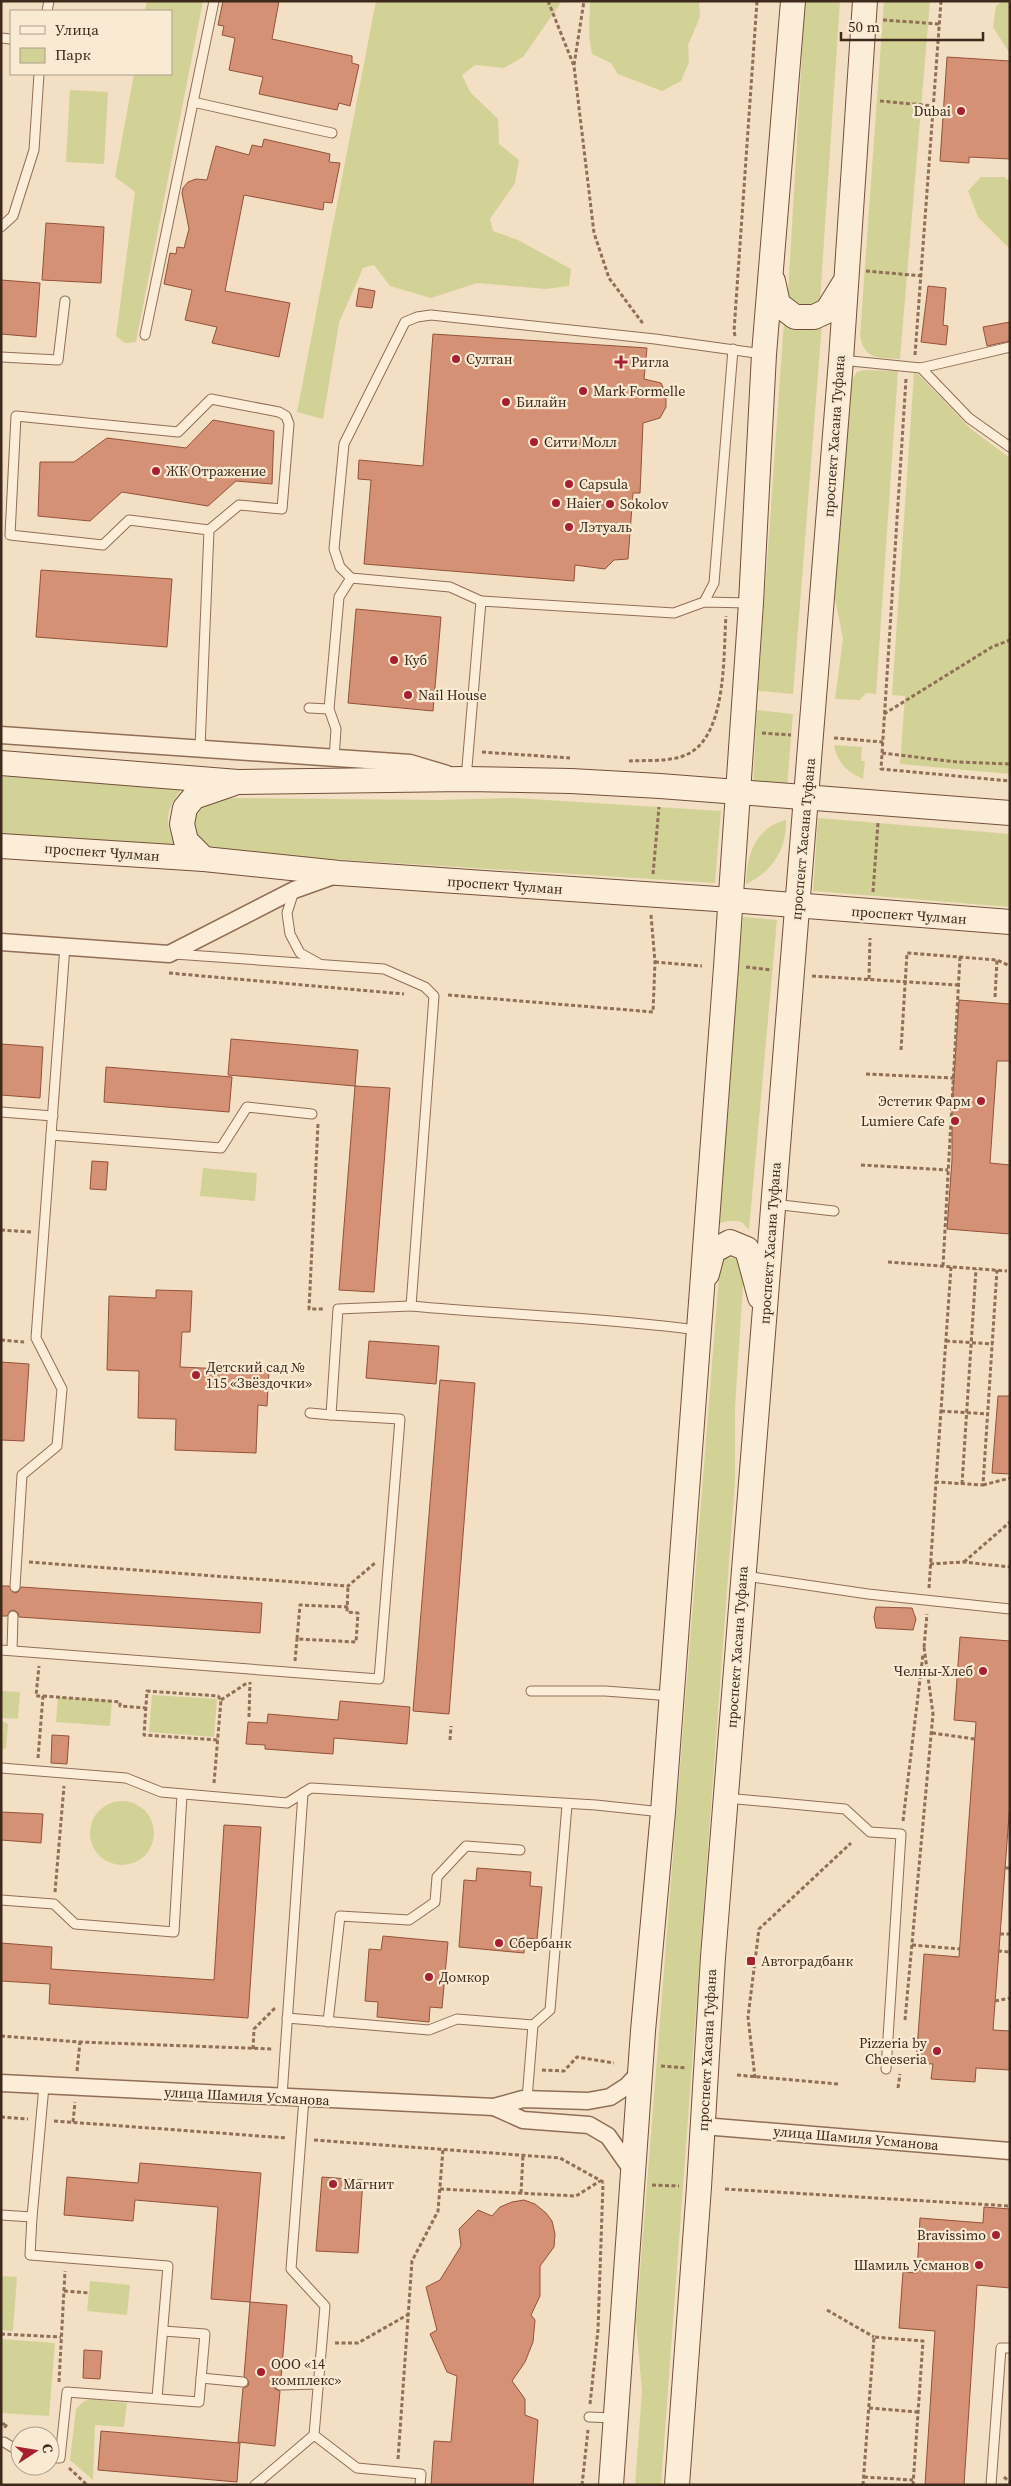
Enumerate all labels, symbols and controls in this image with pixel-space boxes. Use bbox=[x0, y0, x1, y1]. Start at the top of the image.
legend bbox=[10, 10, 172, 75]
scale bar bbox=[841, 10, 984, 42]
text: 50 m bbox=[848, 16, 880, 37]
text: Улица bbox=[55, 19, 99, 40]
text: Парк bbox=[55, 44, 91, 65]
place label: Dubai bbox=[914, 101, 951, 121]
marker: Dubai bbox=[955, 105, 967, 117]
place label: Султан bbox=[466, 349, 513, 369]
place label: Ригла bbox=[631, 352, 670, 372]
marker: Султан bbox=[450, 353, 462, 365]
street label: проспект Хасана Туфана bbox=[818, 353, 850, 518]
marker: Ригла bbox=[615, 356, 627, 368]
place label: Mark Formelle bbox=[593, 381, 685, 401]
marker: Mark Formelle bbox=[577, 385, 589, 397]
place label: Билайн bbox=[516, 392, 567, 412]
marker: Билайн bbox=[500, 396, 512, 408]
place label: Сити Молл bbox=[544, 432, 617, 452]
marker: Сити Молл bbox=[528, 436, 540, 448]
place label: ЖК Отражение bbox=[166, 461, 266, 481]
marker: ЖК Отражение bbox=[150, 465, 162, 477]
place label: Capsula bbox=[579, 474, 629, 494]
marker: Capsula bbox=[563, 478, 575, 490]
place label: Haier bbox=[566, 493, 601, 513]
place label: Sokolov bbox=[620, 494, 669, 514]
marker: Haier bbox=[550, 497, 562, 509]
marker: Sokolov bbox=[604, 498, 616, 510]
place label: Лэтуаль bbox=[579, 517, 632, 537]
marker: Лэтуаль bbox=[563, 521, 575, 533]
place label: Куб bbox=[404, 650, 427, 670]
marker: Куб bbox=[388, 654, 400, 666]
place label: Nail House bbox=[418, 685, 487, 705]
marker: Nail House bbox=[402, 689, 414, 701]
street label: проспект Хасана Туфана bbox=[786, 756, 820, 921]
street label: проспект Чулман bbox=[44, 838, 160, 866]
street label: проспект Чулман bbox=[447, 871, 563, 899]
street label: проспект Чулман bbox=[851, 901, 967, 929]
place label: Эстетик Фарм bbox=[878, 1091, 971, 1111]
marker: Эстетик Фарм bbox=[975, 1095, 987, 1107]
place label: Lumiere Cafe bbox=[861, 1111, 945, 1131]
marker: Lumiere Cafe bbox=[949, 1115, 961, 1127]
street label: проспект Хасана Туфана bbox=[754, 1160, 786, 1325]
place label: Детский сад № 115 «Звёздочки» bbox=[206, 1357, 312, 1393]
marker: Детский сад № 115 «Звёздочки» bbox=[190, 1369, 202, 1381]
street label: проспект Хасана Туфана bbox=[721, 1564, 753, 1729]
place label: Челны-Хлеб bbox=[894, 1661, 973, 1681]
marker: Челны-Хлеб bbox=[977, 1665, 989, 1677]
place label: Сбербанк bbox=[509, 1933, 572, 1953]
marker: Сбербанк bbox=[493, 1937, 505, 1949]
place label: Автоградбанк bbox=[761, 1951, 853, 1971]
marker: Автоградбанк bbox=[745, 1955, 757, 1967]
place label: Домкор bbox=[439, 1967, 490, 1987]
street label: проспект Хасана Туфана bbox=[693, 1967, 721, 2132]
marker: Домкор bbox=[423, 1971, 435, 1983]
place label: Pizzeria by Cheeseria bbox=[859, 2033, 928, 2069]
marker: Pizzeria by Cheeseria bbox=[931, 2045, 943, 2057]
street label: улица Шамиля Усманова bbox=[164, 2082, 331, 2110]
street label: улица Шамиля Усманова bbox=[773, 2121, 940, 2155]
place label: Магнит bbox=[343, 2174, 394, 2194]
marker: Магнит bbox=[327, 2178, 339, 2190]
place label: Bravissimo bbox=[917, 2225, 986, 2245]
marker: Bravissimo bbox=[990, 2229, 1002, 2241]
place label: Шамиль Усманов bbox=[854, 2255, 969, 2275]
marker: Шамиль Усманов bbox=[973, 2259, 985, 2271]
place label: ООО «14 комплекс» bbox=[271, 2354, 342, 2390]
marker: ООО «14 комплекс» bbox=[255, 2366, 267, 2378]
north arrow bbox=[10, 2426, 60, 2476]
text: С bbox=[37, 2442, 58, 2455]

